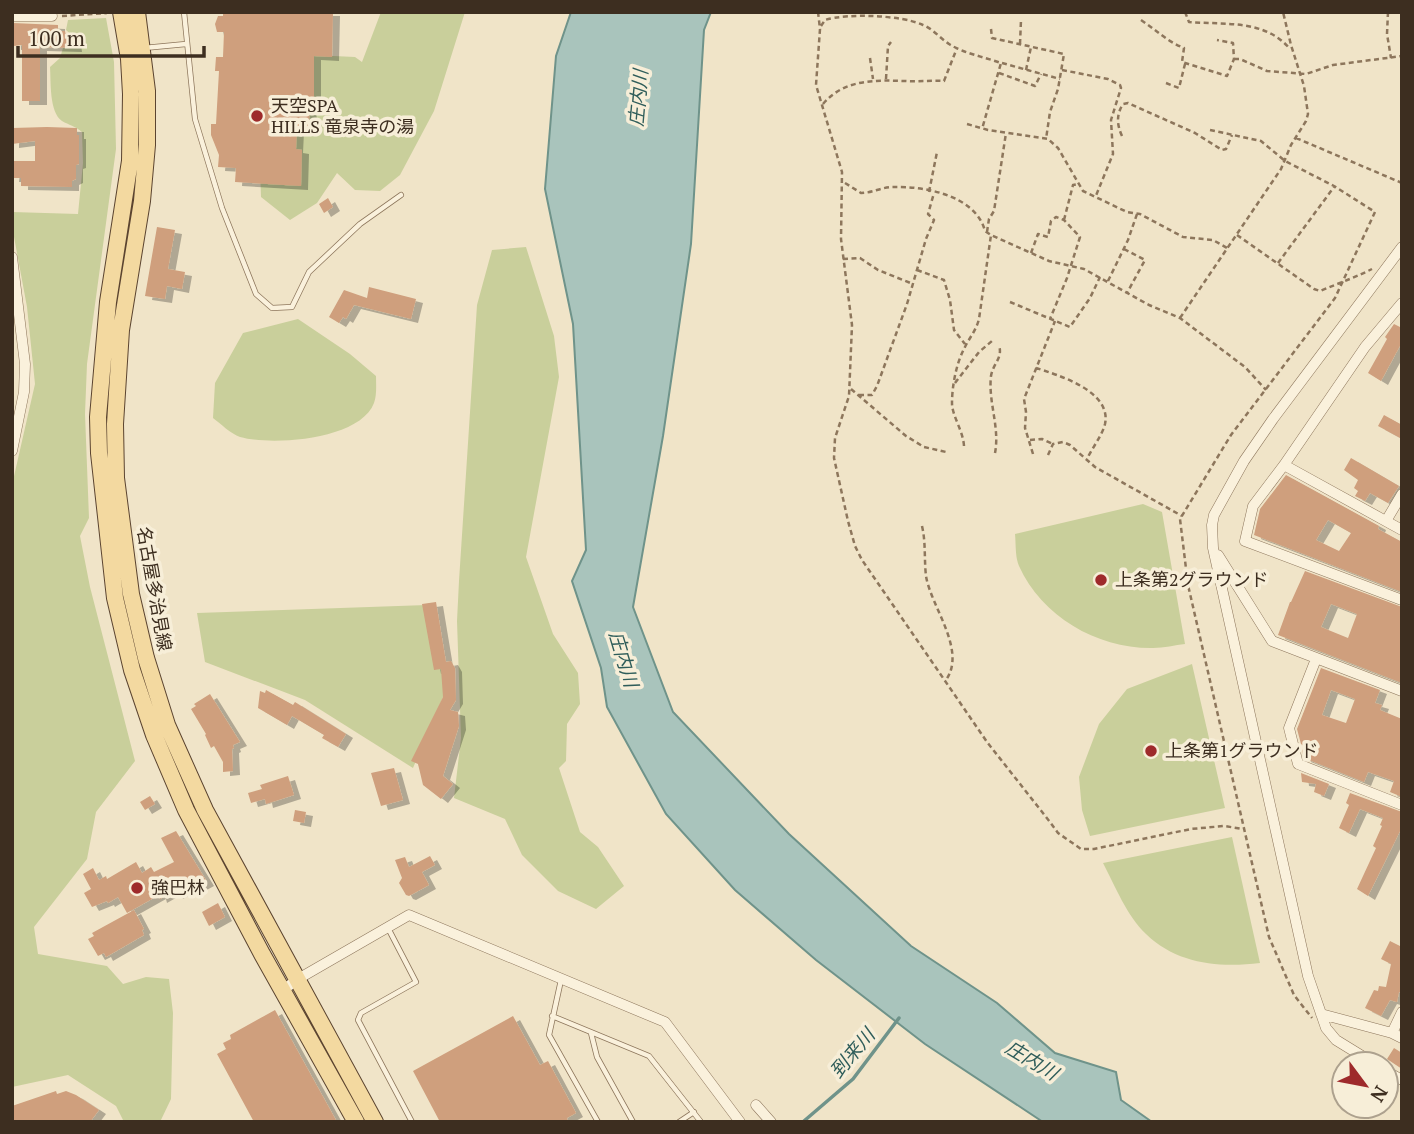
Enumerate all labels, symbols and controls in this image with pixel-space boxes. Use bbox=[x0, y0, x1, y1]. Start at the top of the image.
scale bar bbox=[18, 14, 203, 58]
text: 100 m bbox=[28, 24, 85, 52]
water label: 庄内川 bbox=[623, 66, 653, 127]
place label: 天空SPA HILLS 竜泉寺の湯 bbox=[271, 93, 414, 138]
marker: 天空SPA HILLS 竜泉寺の湯 bbox=[249, 108, 265, 124]
street label: 名古屋多治見線 bbox=[132, 525, 178, 653]
place label: 上条第2グラウンド bbox=[1115, 567, 1269, 591]
marker: 上条第2グラウンド bbox=[1093, 572, 1109, 588]
water label: 庄内川 bbox=[604, 628, 645, 692]
place label: 上条第1グラウンド bbox=[1165, 738, 1319, 762]
marker: 上条第1グラウンド bbox=[1143, 743, 1159, 759]
place label: 強巴林 bbox=[151, 875, 205, 899]
marker: 強巴林 bbox=[129, 880, 145, 896]
water label: 到来川 bbox=[824, 1021, 881, 1083]
water label: 庄内川 bbox=[1001, 1034, 1065, 1086]
north arrow bbox=[1330, 1050, 1400, 1120]
text: N bbox=[1365, 1082, 1394, 1108]

